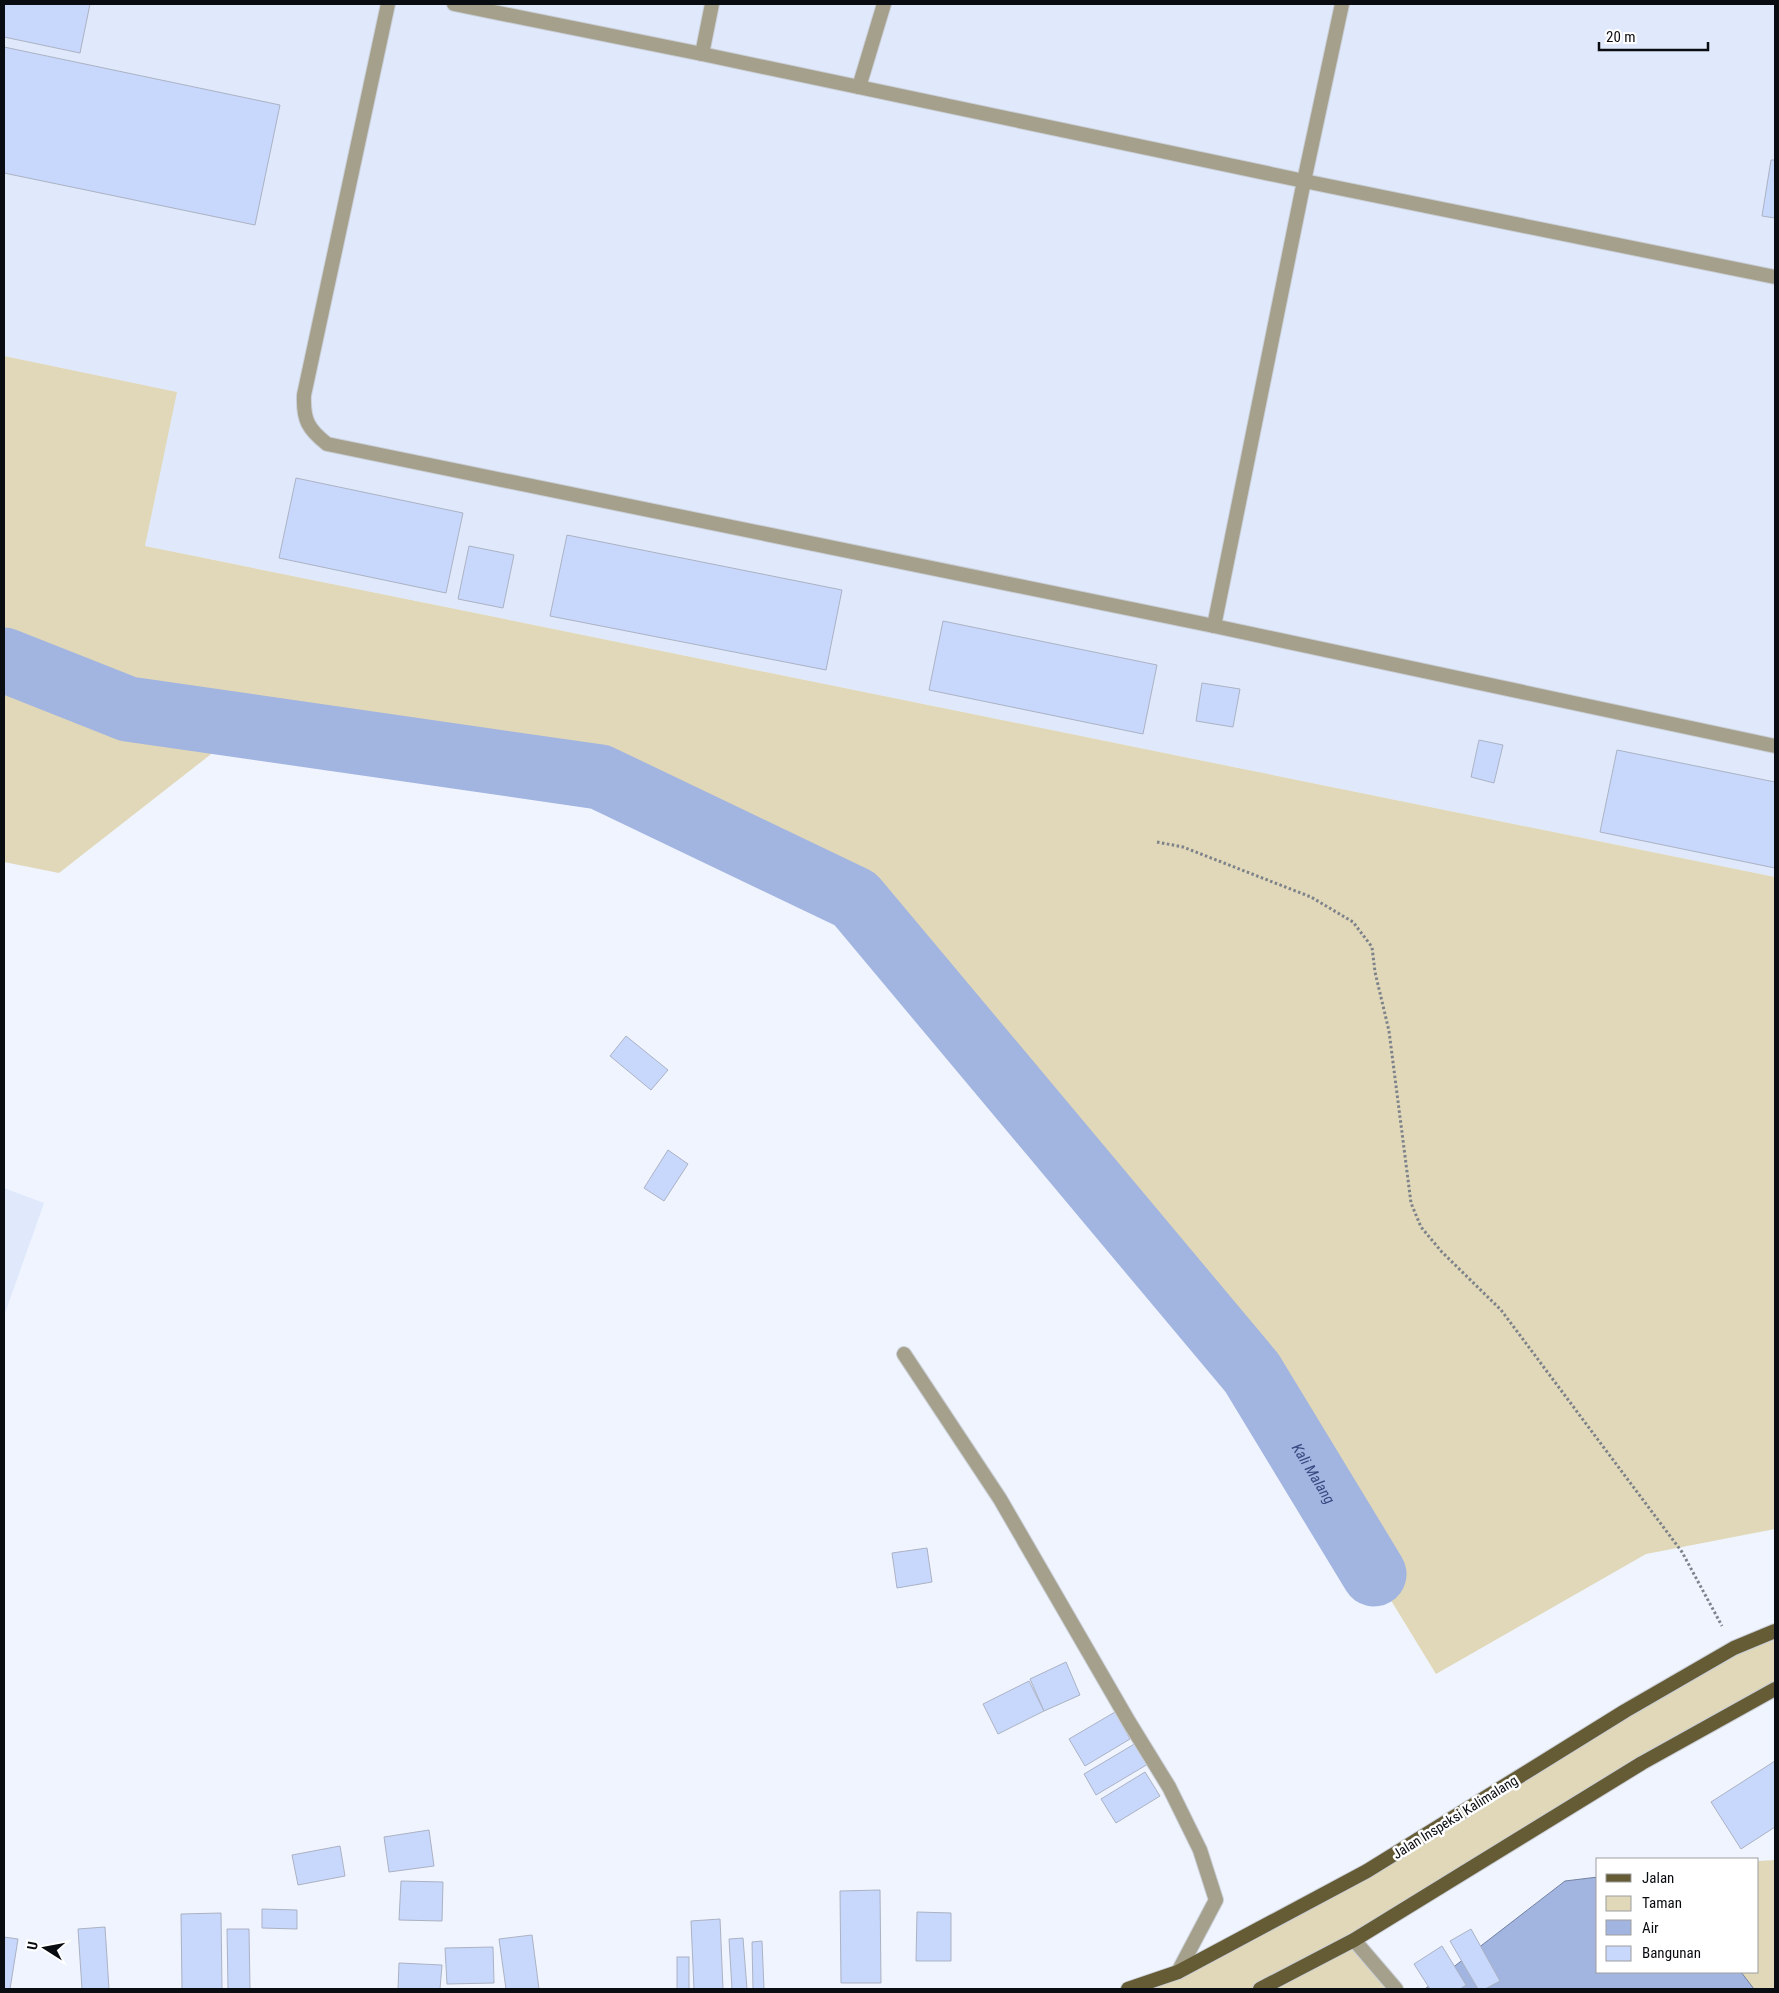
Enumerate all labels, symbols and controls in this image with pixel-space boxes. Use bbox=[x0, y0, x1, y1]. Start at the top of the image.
scale bar bbox=[1599, 20, 1708, 52]
text: 20 m bbox=[1606, 28, 1636, 46]
water label: Kali Malang bbox=[1288, 1440, 1338, 1507]
street label: Jalan Inspeksi Kalimalang bbox=[1390, 1772, 1520, 1862]
legend bbox=[1596, 1858, 1759, 1973]
text: Jalan bbox=[1642, 1869, 1674, 1887]
text: Taman bbox=[1642, 1894, 1682, 1912]
text: Air bbox=[1642, 1919, 1659, 1937]
north arrow bbox=[20, 1923, 70, 1973]
text: U bbox=[24, 1940, 41, 1951]
text: Bangunan bbox=[1642, 1944, 1701, 1962]

